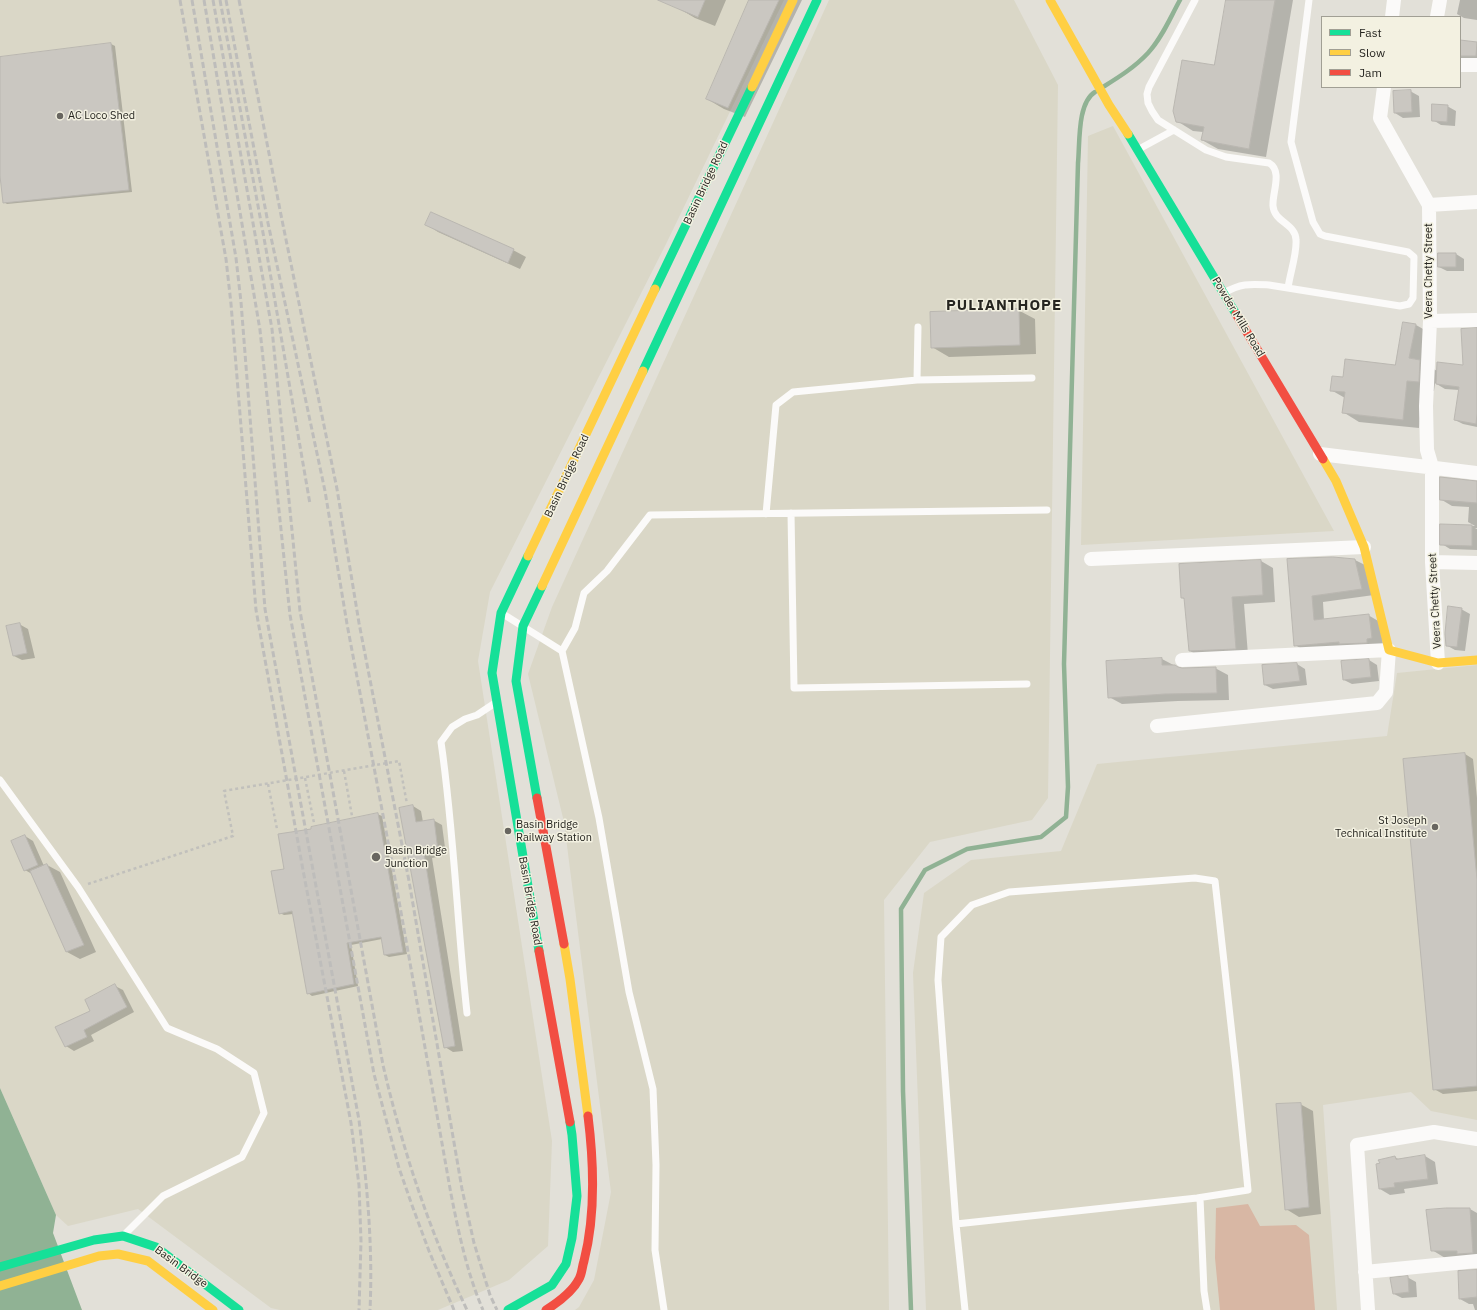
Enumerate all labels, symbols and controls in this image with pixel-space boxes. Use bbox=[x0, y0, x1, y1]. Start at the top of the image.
legend bbox=[1321, 16, 1461, 88]
text: Fast bbox=[1359, 25, 1382, 40]
text: Slow bbox=[1359, 45, 1385, 60]
text: Jam bbox=[1359, 65, 1382, 80]
place label: AC Loco Shed bbox=[68, 109, 135, 123]
marker: AC Loco Shed bbox=[55, 111, 65, 121]
street label: Basin Bridge Road bbox=[681, 139, 731, 227]
street label: Veera Chetty Street bbox=[1422, 223, 1436, 319]
street label: Powder Mills Road bbox=[1209, 275, 1267, 359]
district label: PULIANTHOPE bbox=[946, 297, 1062, 315]
street label: Basin Bridge Road bbox=[542, 432, 592, 520]
street label: Veera Chetty Street bbox=[1426, 553, 1444, 649]
place label: St Joseph Technical Institute bbox=[1335, 814, 1427, 840]
place label: Basin Bridge Railway Station bbox=[516, 818, 592, 844]
marker: St Joseph Technical Institute bbox=[1430, 822, 1440, 832]
marker: Basin Bridge Railway Station bbox=[503, 826, 513, 836]
place label: Basin Bridge Junction bbox=[385, 844, 447, 870]
marker: Basin Bridge Junction bbox=[370, 851, 382, 863]
street label: Basin Bridge Road bbox=[516, 856, 544, 946]
street label: Basin Bridge bbox=[152, 1243, 210, 1291]

